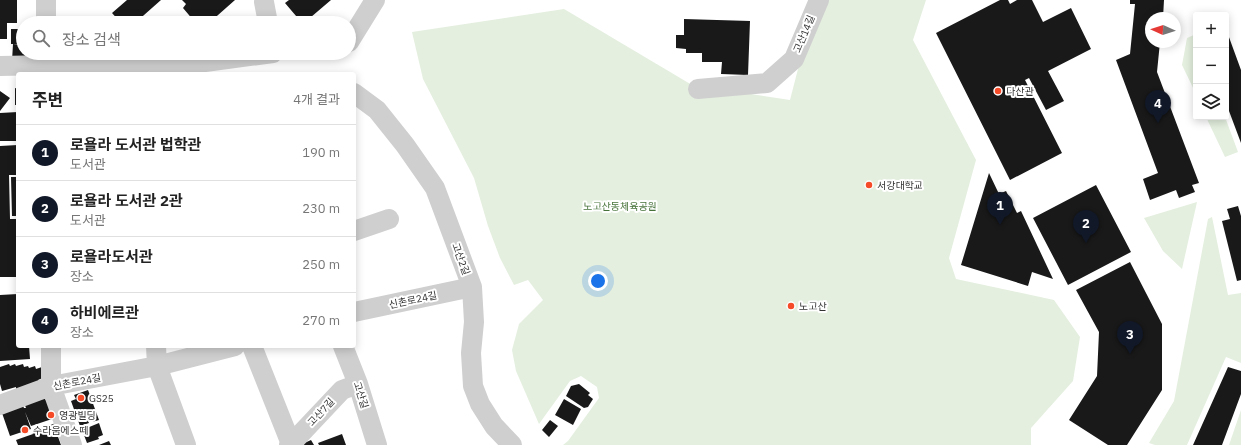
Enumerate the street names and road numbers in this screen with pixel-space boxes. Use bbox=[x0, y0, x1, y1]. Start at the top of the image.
street label: 고산14길 bbox=[790, 13, 818, 55]
street label: 고산2길 bbox=[449, 241, 473, 277]
street label: 신촌로24길 bbox=[388, 289, 438, 311]
street label: 신촌로24길 bbox=[52, 371, 102, 393]
street label: 고산길 bbox=[351, 380, 371, 410]
street label: 고산7길 bbox=[305, 395, 337, 429]

